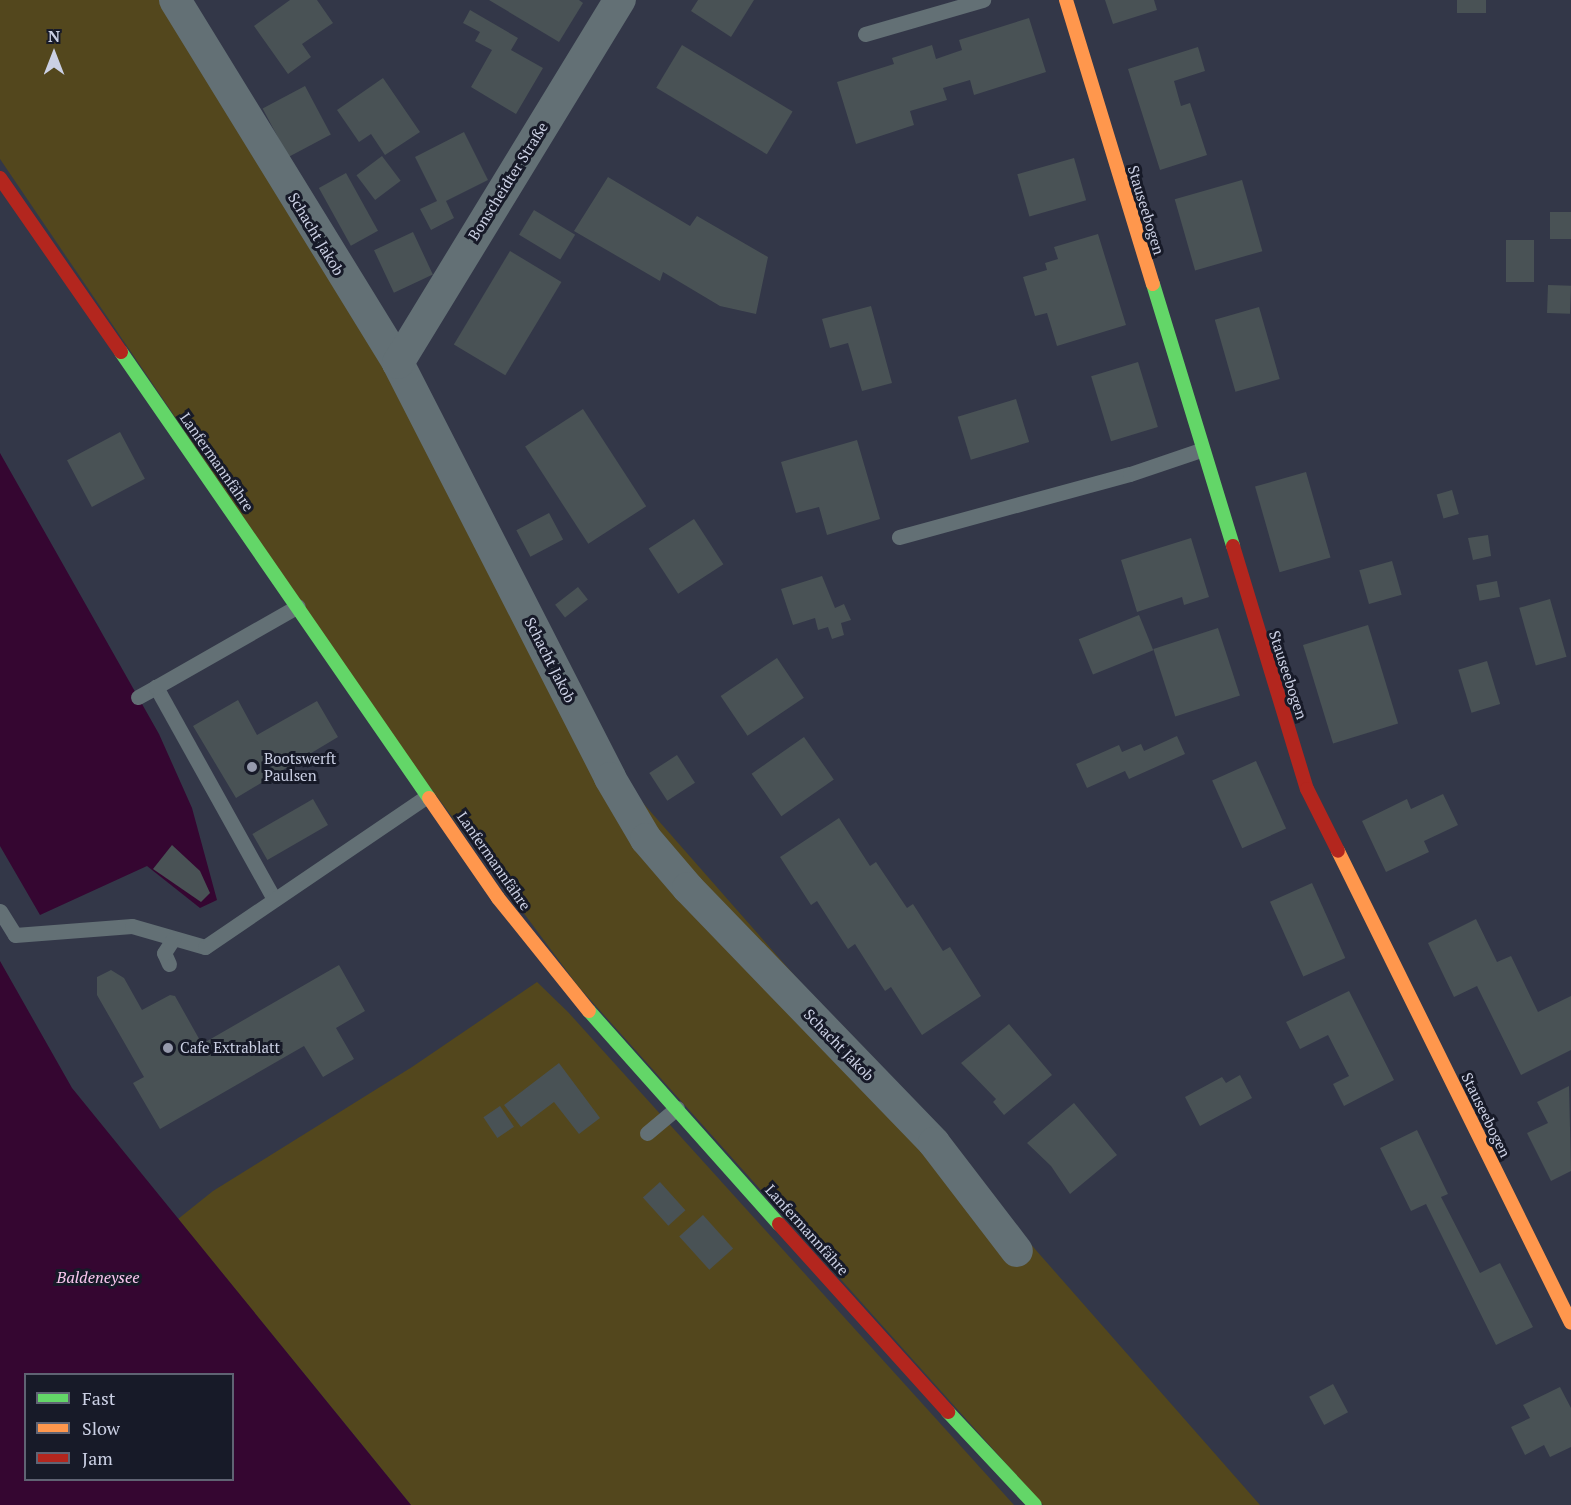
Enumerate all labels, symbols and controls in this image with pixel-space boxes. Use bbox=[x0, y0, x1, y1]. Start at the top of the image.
north arrow bbox=[24, 24, 84, 84]
text: N bbox=[48, 25, 60, 47]
street label: Bonscheidter Straße bbox=[464, 119, 552, 243]
street label: Stauseebogen bbox=[1124, 163, 1168, 257]
street label: Schacht Jakob bbox=[284, 189, 348, 279]
street label: Lanfermannfähre bbox=[176, 409, 258, 515]
street label: Schacht Jakob bbox=[521, 614, 579, 706]
street label: Stauseebogen bbox=[1265, 628, 1311, 722]
place label: Bootswerft Paulsen bbox=[264, 749, 336, 784]
marker: Bootswerft Paulsen bbox=[245, 760, 259, 774]
street label: Lanfermannfähre bbox=[453, 808, 535, 914]
street label: Schacht Jakob bbox=[800, 1005, 878, 1085]
place label: Cafe Extrablatt bbox=[180, 1039, 280, 1057]
marker: Cafe Extrablatt bbox=[161, 1041, 175, 1055]
street label: Stauseebogen bbox=[1458, 1070, 1514, 1160]
street label: Lanfermannfähre bbox=[761, 1181, 853, 1279]
water label: Baldeneysee bbox=[56, 1267, 140, 1287]
legend bbox=[24, 1373, 234, 1481]
text: Fast bbox=[82, 1386, 115, 1410]
text: Slow bbox=[82, 1416, 120, 1440]
text: Jam bbox=[82, 1446, 113, 1470]

